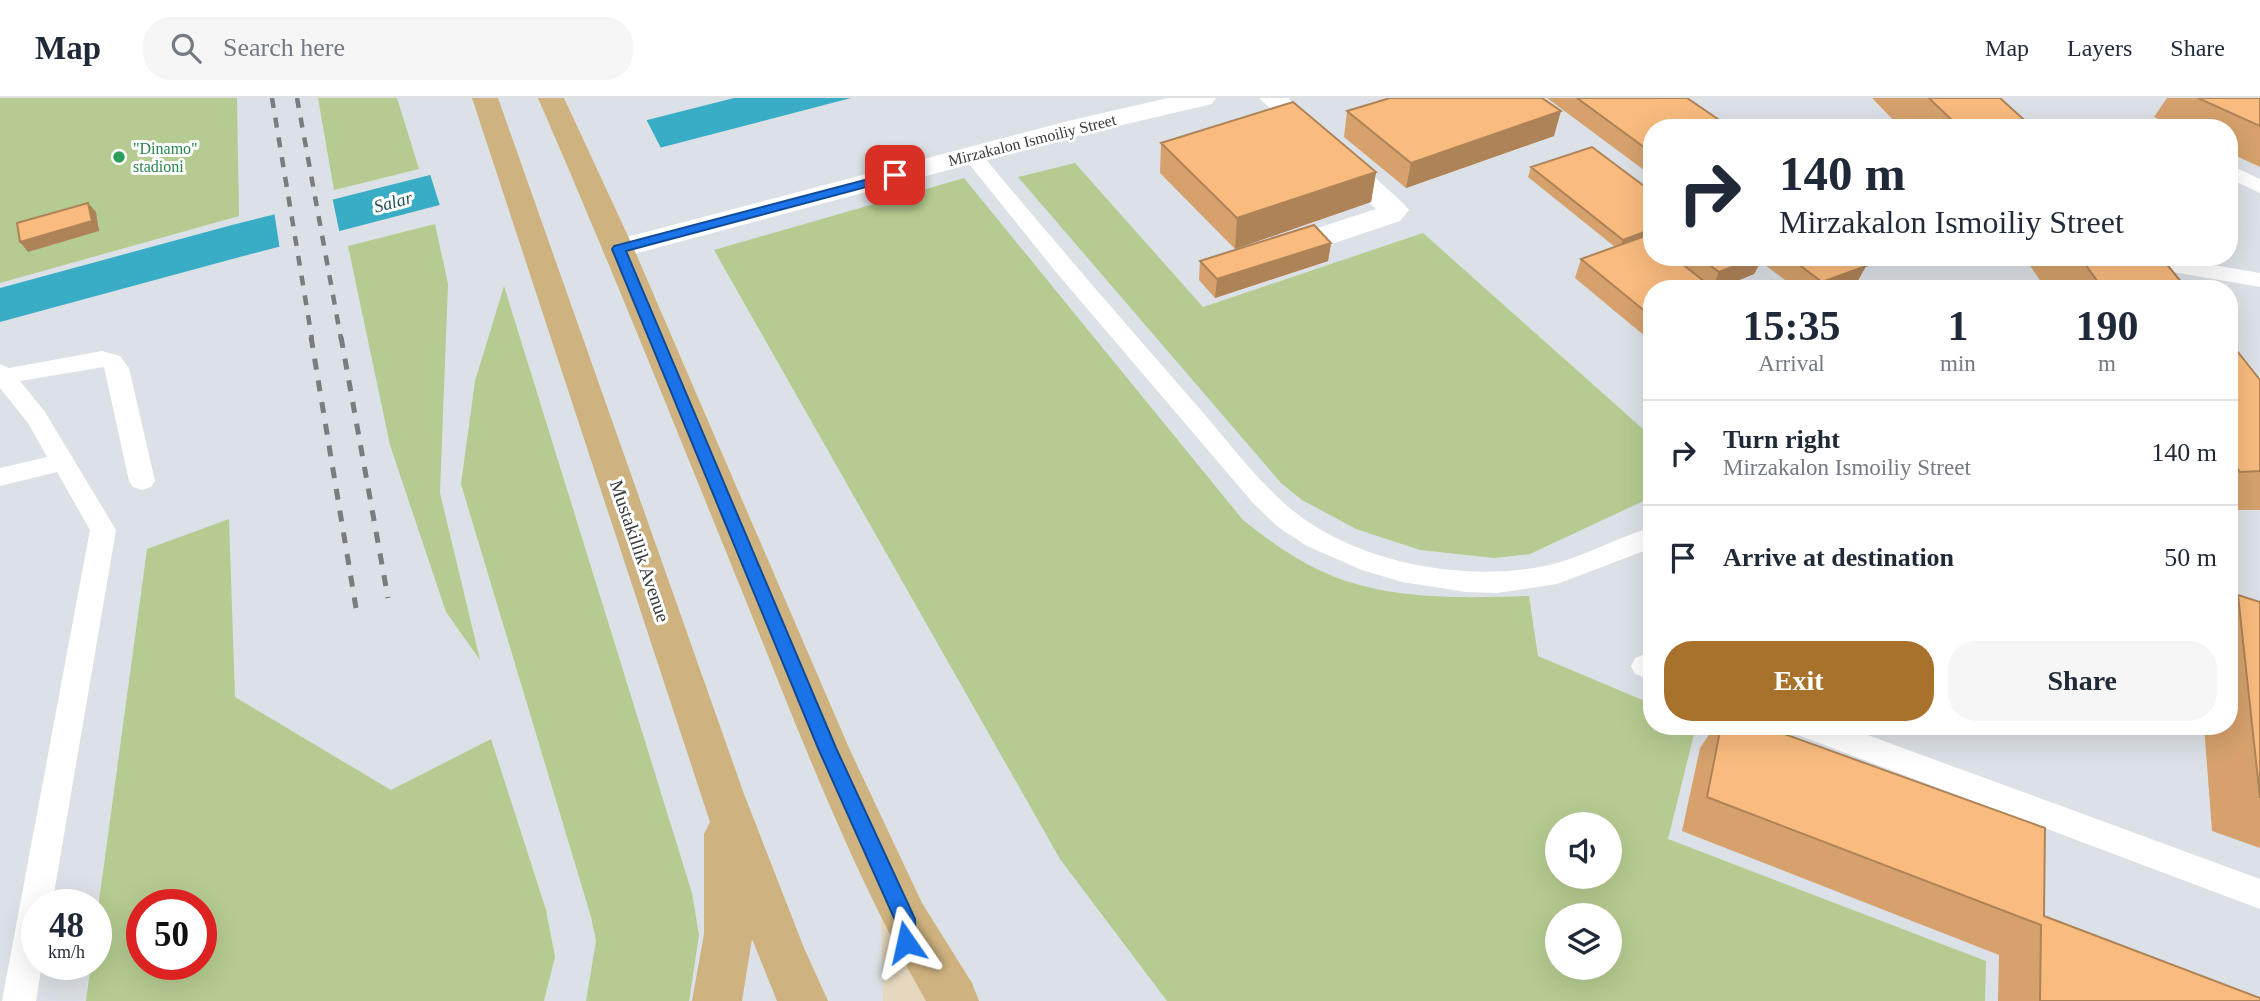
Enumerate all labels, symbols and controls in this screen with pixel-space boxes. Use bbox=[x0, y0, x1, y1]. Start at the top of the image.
search box bbox=[143, 17, 633, 80]
icon: search bbox=[167, 29, 205, 67]
text: Map bbox=[35, 30, 101, 66]
text: Search here bbox=[223, 33, 345, 62]
text: Map bbox=[1985, 35, 2029, 61]
text: Layers bbox=[2067, 35, 2132, 61]
text: Share bbox=[2170, 35, 2225, 61]
street label: Mirzakalon Ismoiliy Street bbox=[946, 111, 1118, 170]
place label: "Dinamo" stadioni bbox=[133, 140, 198, 175]
pin bbox=[865, 145, 925, 205]
text: 140 m bbox=[1779, 146, 1906, 201]
icon: right bbox=[1664, 147, 1755, 238]
marker: "Dinamo" stadioni bbox=[111, 149, 127, 165]
icon: arrive bbox=[876, 156, 914, 194]
water label: Salar bbox=[372, 187, 415, 217]
text: Mirzakalon Ismoiliy Street bbox=[1779, 204, 2124, 240]
text: 15:35 bbox=[1743, 303, 1841, 349]
text: 1 bbox=[1947, 303, 1968, 349]
text: 190 bbox=[2075, 303, 2138, 349]
text: Arrival bbox=[1758, 351, 1825, 376]
text: min bbox=[1940, 351, 1976, 376]
text: m bbox=[2098, 351, 2116, 376]
text: Turn right bbox=[1723, 425, 1840, 454]
icon: right bbox=[1664, 434, 1702, 472]
text: 140 m bbox=[2151, 438, 2217, 467]
text: Mirzakalon Ismoiliy Street bbox=[1723, 455, 1971, 480]
street label: Mustakillik Avenue bbox=[606, 477, 674, 625]
icon: arrive bbox=[1664, 539, 1702, 577]
text: Arrive at destination bbox=[1723, 543, 1954, 572]
text: 50 m bbox=[2164, 543, 2217, 572]
button: Exit bbox=[1664, 641, 1934, 721]
button: Share bbox=[1948, 641, 2217, 721]
map controls bbox=[1545, 812, 1622, 980]
button: sound bbox=[1545, 812, 1622, 889]
speed limit sign: 50 bbox=[126, 889, 217, 980]
button: layers bbox=[1545, 903, 1622, 980]
position arrow bbox=[869, 905, 943, 979]
text: 48 bbox=[49, 906, 84, 945]
text: km/h bbox=[48, 942, 85, 962]

